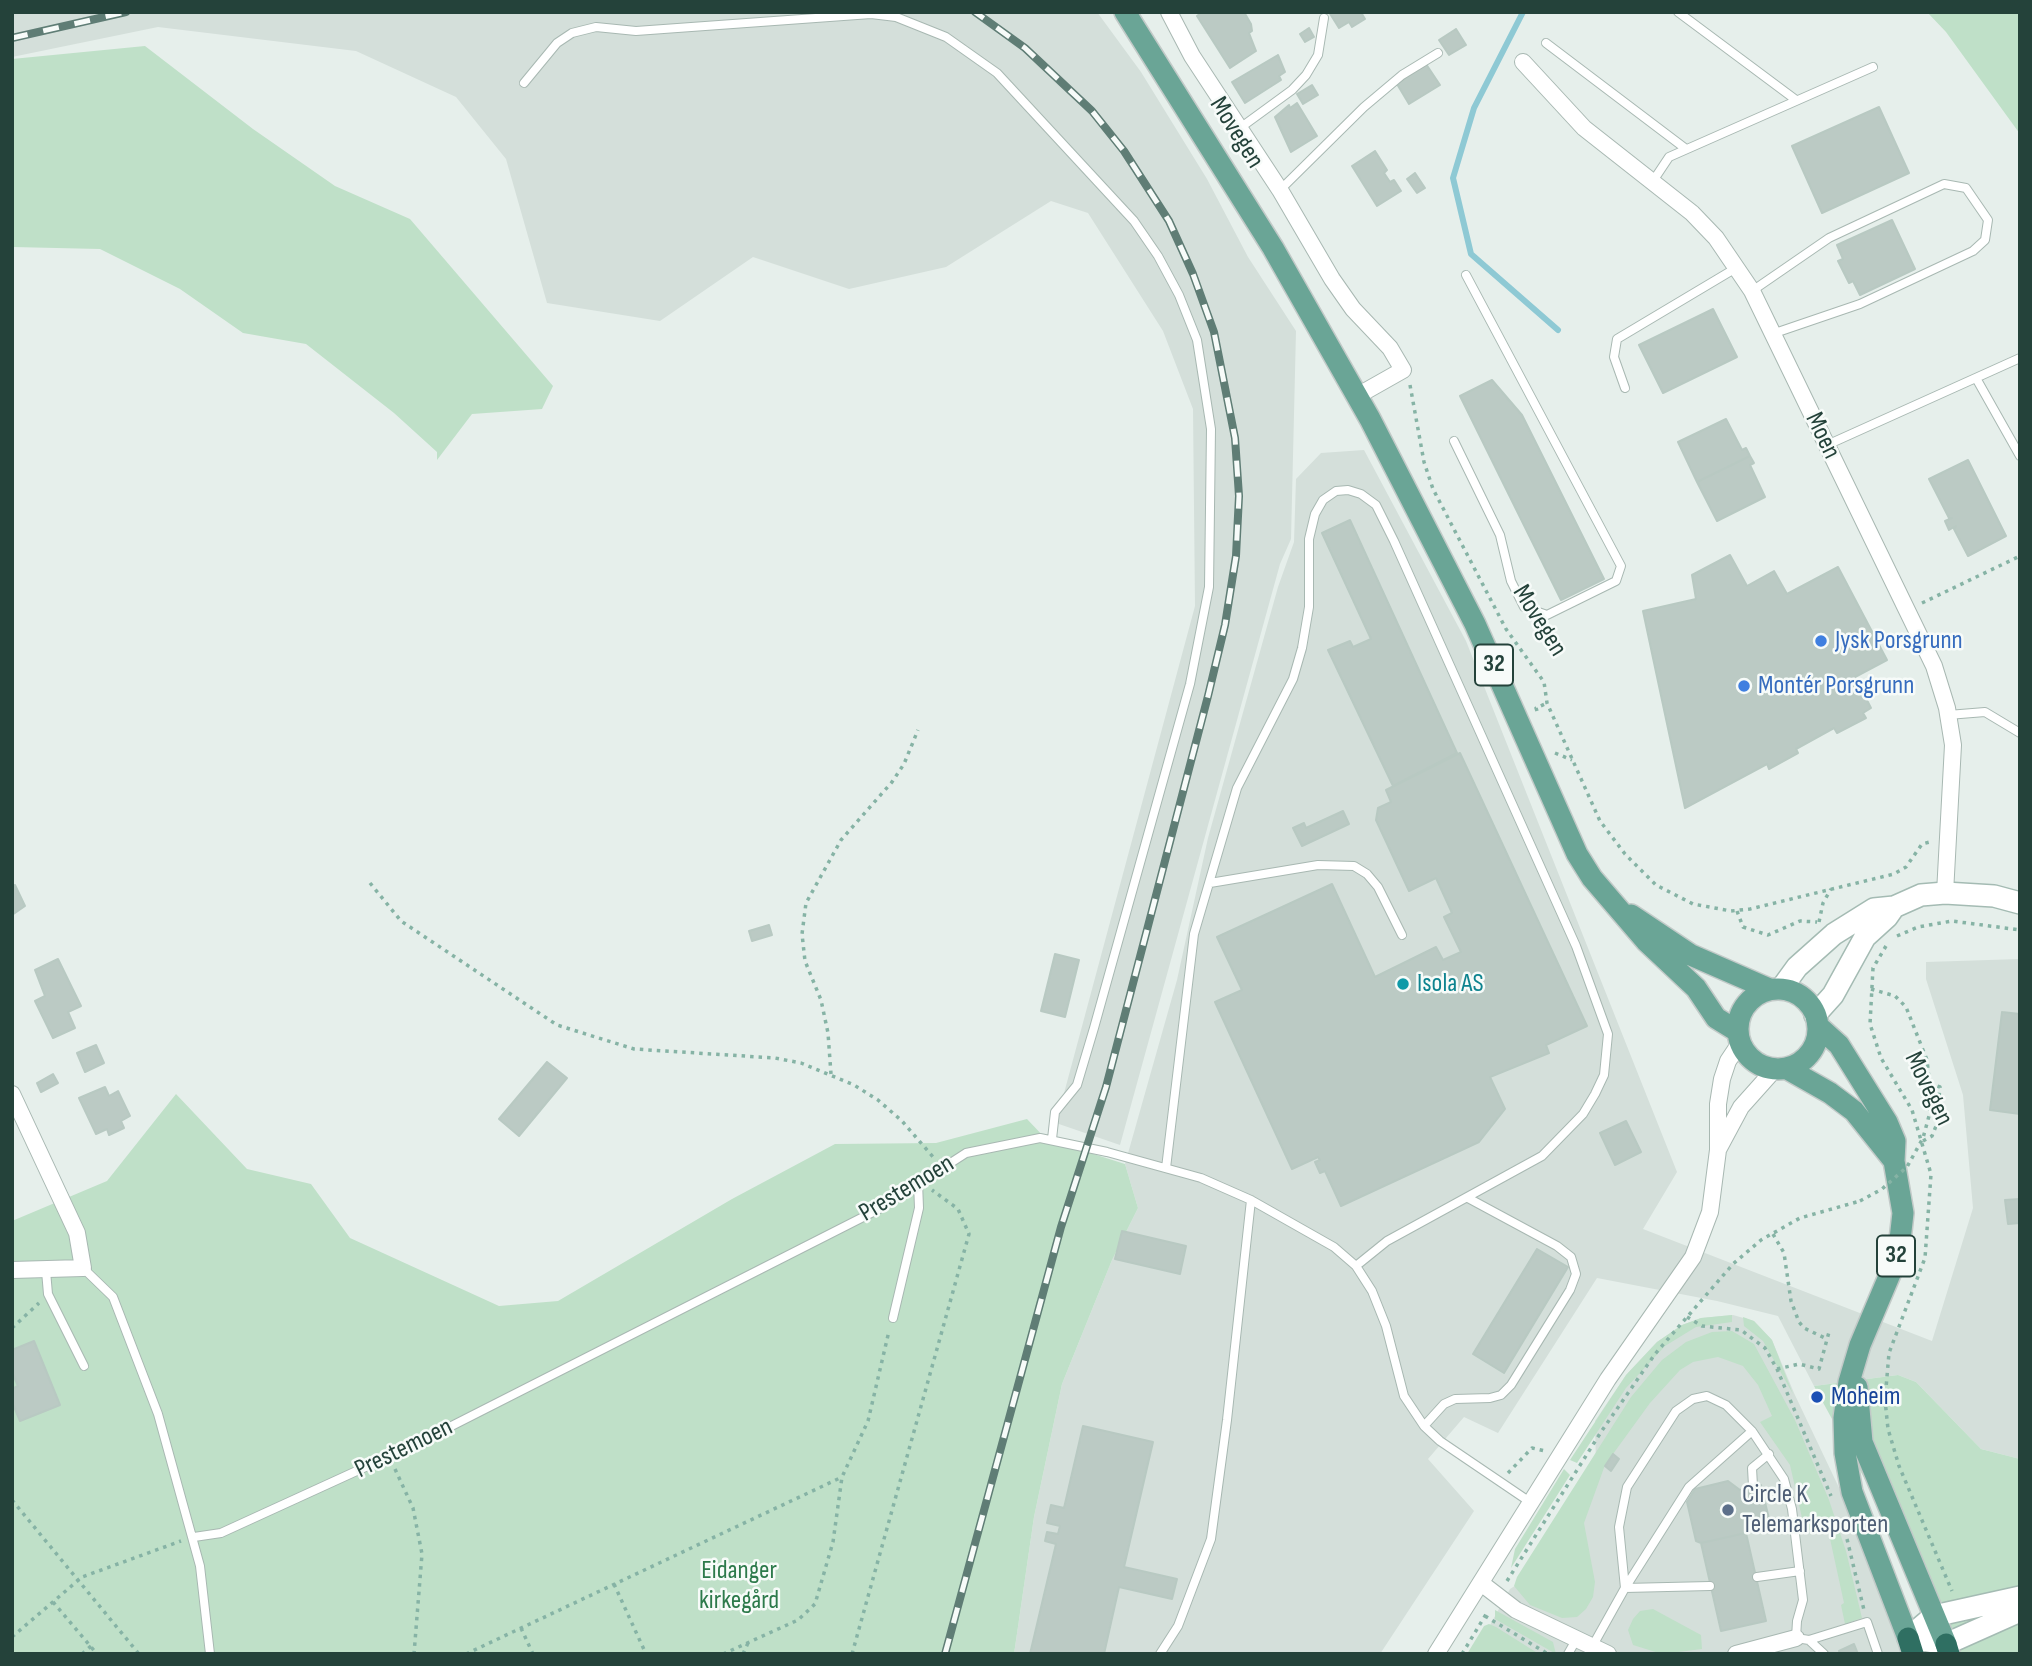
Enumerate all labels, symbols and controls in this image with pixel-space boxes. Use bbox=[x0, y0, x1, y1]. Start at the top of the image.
street label: Movegen bbox=[1202, 92, 1270, 174]
street label: Moen bbox=[1797, 408, 1847, 464]
street label: Movegen bbox=[1505, 580, 1573, 662]
place label: Jysk Porsgrunn bbox=[1835, 625, 1963, 657]
marker: Jysk Porsgrunn bbox=[1813, 633, 1829, 649]
road number: 32 bbox=[1475, 644, 1513, 686]
place label: Montér Porsgrunn bbox=[1758, 670, 1914, 702]
marker: Montér Porsgrunn bbox=[1736, 678, 1752, 694]
place label: Isola AS bbox=[1417, 968, 1484, 1000]
marker: Isola AS bbox=[1395, 976, 1411, 992]
street label: Movegen bbox=[1897, 1047, 1959, 1131]
street label: Prestemoen bbox=[854, 1149, 960, 1229]
road number: 32 bbox=[1877, 1236, 1915, 1276]
place label: Moheim bbox=[1831, 1381, 1900, 1413]
marker: Moheim bbox=[1809, 1389, 1825, 1405]
street label: Prestemoen bbox=[350, 1412, 458, 1486]
place label: Circle K Telemarksporten bbox=[1742, 1479, 1888, 1540]
marker: Circle K Telemarksporten bbox=[1720, 1502, 1736, 1518]
park label: Eidanger kirkegård bbox=[699, 1555, 779, 1616]

